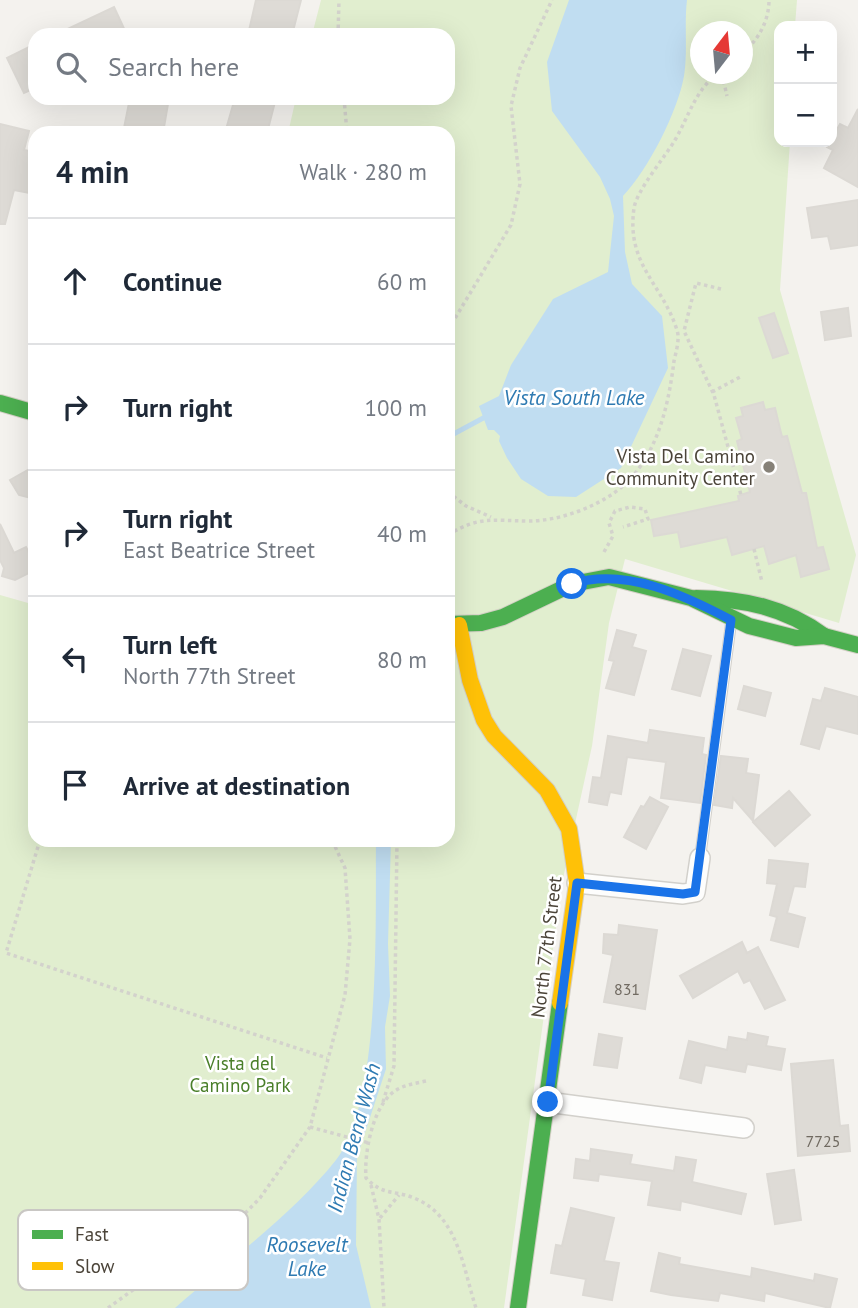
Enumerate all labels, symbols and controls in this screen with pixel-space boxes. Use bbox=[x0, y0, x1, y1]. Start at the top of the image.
north arrow bbox=[690, 21, 753, 84]
map controls bbox=[774, 21, 837, 147]
button: + bbox=[774, 21, 837, 84]
search box bbox=[28, 28, 455, 105]
icon: search bbox=[52, 48, 90, 86]
text: Search here bbox=[108, 50, 239, 83]
button: − bbox=[774, 84, 837, 147]
text: 4 min bbox=[56, 152, 129, 191]
text: Walk · 280 m bbox=[300, 157, 427, 186]
icon: ahead bbox=[56, 262, 94, 300]
text: Continue bbox=[123, 265, 222, 298]
text: 60 m bbox=[377, 267, 427, 296]
water label: Vista South Lake bbox=[503, 384, 645, 411]
icon: right bbox=[56, 388, 94, 426]
text: Turn right bbox=[123, 391, 232, 424]
text: 100 m bbox=[365, 393, 427, 422]
place label: Vista Del Camino Community Center bbox=[606, 444, 756, 490]
marker: Vista Del Camino Community Center bbox=[761, 459, 777, 475]
text: Turn right bbox=[123, 502, 232, 535]
icon: right bbox=[56, 514, 94, 552]
text: 40 m bbox=[377, 519, 427, 548]
text: East Beatrice Street bbox=[123, 535, 315, 564]
route start bbox=[556, 568, 587, 599]
text: Turn left bbox=[123, 628, 217, 661]
icon: left bbox=[56, 640, 94, 678]
text: 80 m bbox=[377, 645, 427, 674]
text: North 77th Street bbox=[123, 661, 296, 690]
icon: arrive bbox=[56, 766, 94, 804]
text: Arrive at destination bbox=[123, 769, 350, 802]
street label: North 77th Street bbox=[525, 874, 567, 1019]
house number: 831 bbox=[614, 979, 640, 999]
park label: Vista del Camino Park bbox=[189, 1051, 291, 1097]
water label: Indian Bend Wash bbox=[321, 1060, 386, 1216]
route end bbox=[532, 1086, 563, 1117]
house number: 7725 bbox=[806, 1131, 840, 1151]
legend bbox=[18, 1210, 248, 1290]
text: Fast bbox=[75, 1222, 109, 1246]
water label: Roosevelt Lake bbox=[267, 1231, 349, 1282]
text: Slow bbox=[75, 1254, 115, 1278]

